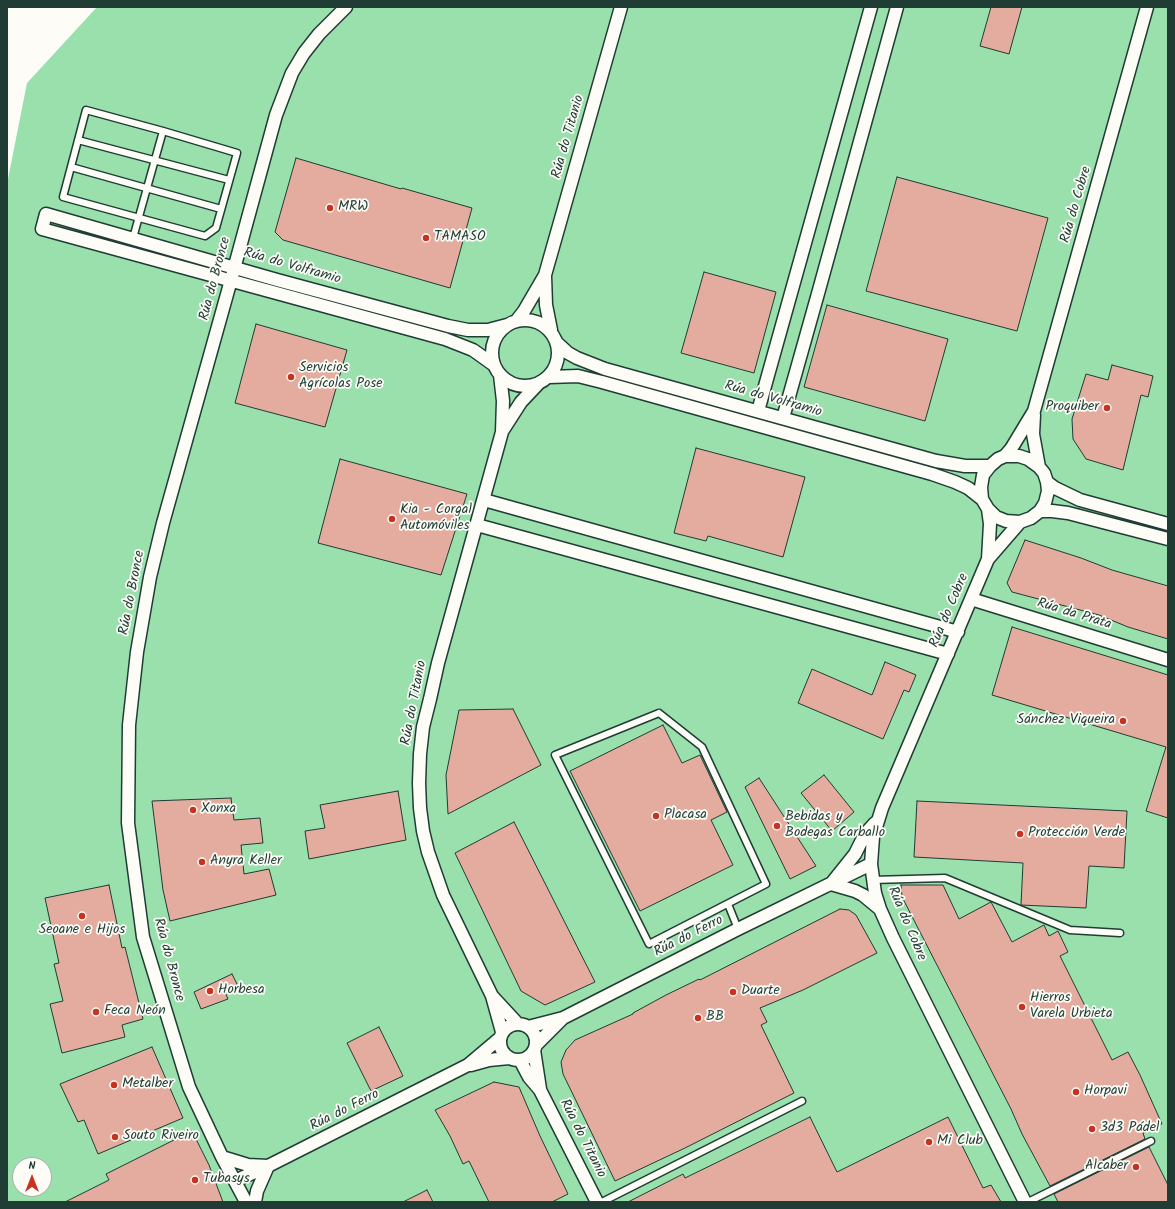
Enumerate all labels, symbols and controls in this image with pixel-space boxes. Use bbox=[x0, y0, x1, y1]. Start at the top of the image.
street label: Rúa do Titanio bbox=[549, 93, 589, 181]
street label: Rúa do Cobre bbox=[1058, 165, 1096, 245]
place label: MRW bbox=[338, 200, 368, 216]
marker: MRW bbox=[325, 203, 335, 213]
place label: TAMASO bbox=[434, 230, 486, 246]
marker: TAMASO bbox=[421, 233, 431, 243]
street label: Rúa do Bronce bbox=[197, 235, 235, 323]
street label: Rúa do Volframio bbox=[241, 245, 343, 289]
place label: Servicios Agrícolas Pose bbox=[299, 361, 382, 394]
marker: Servicios Agrícolas Pose bbox=[286, 372, 296, 382]
street label: Rúa do Volframio bbox=[722, 378, 824, 422]
place label: Proquiber bbox=[1045, 400, 1099, 416]
marker: Proquiber bbox=[1102, 403, 1112, 413]
place label: Kia - Corgal Automóviles bbox=[400, 503, 472, 536]
marker: Kia - Corgal Automóviles bbox=[387, 514, 397, 524]
street label: Rúa do Bronce bbox=[117, 549, 149, 637]
street label: Rúa do Cobre bbox=[927, 571, 973, 651]
street label: Rúa da Prata bbox=[1035, 596, 1113, 634]
street label: Rúa do Titanio bbox=[399, 659, 431, 747]
place label: Sánchez Viqueira bbox=[1017, 713, 1115, 729]
marker: Sánchez Viqueira bbox=[1118, 716, 1128, 726]
place label: Xonxa bbox=[201, 802, 236, 818]
marker: Xonxa bbox=[188, 805, 198, 815]
place label: Placasa bbox=[664, 808, 707, 824]
place label: Bebidas y Bodegas Carballo bbox=[785, 810, 885, 842]
marker: Placasa bbox=[651, 811, 661, 821]
marker: Bebidas y Bodegas Carballo bbox=[772, 821, 782, 831]
place label: Protección Verde bbox=[1028, 826, 1125, 842]
marker: Protección Verde bbox=[1015, 829, 1025, 839]
place label: Anyra Keller bbox=[210, 854, 282, 870]
marker: Anyra Keller bbox=[197, 857, 207, 867]
street label: Rúa do Cobre bbox=[883, 884, 929, 964]
marker: Seoane e Hijos bbox=[77, 911, 87, 921]
street label: Rúa do Ferro bbox=[652, 912, 726, 962]
street label: Rúa do Bronce bbox=[149, 916, 187, 1004]
place label: Seoane e Hijos bbox=[39, 923, 125, 939]
place label: Horbesa bbox=[218, 983, 265, 999]
place label: Duarte bbox=[741, 984, 780, 1000]
marker: Horbesa bbox=[205, 986, 215, 996]
marker: Duarte bbox=[728, 987, 738, 997]
place label: Hierros Varela Urbieta bbox=[1030, 991, 1113, 1024]
marker: Hierros Varela Urbieta bbox=[1017, 1002, 1027, 1012]
place label: Feca Neón bbox=[104, 1004, 166, 1020]
marker: Feca Neón bbox=[91, 1007, 101, 1017]
place label: BB bbox=[706, 1010, 724, 1026]
marker: BB bbox=[693, 1013, 703, 1023]
place label: Metalber bbox=[122, 1077, 173, 1093]
marker: Metalber bbox=[109, 1080, 119, 1090]
place label: Horpavi bbox=[1084, 1084, 1127, 1100]
street label: Rúa do Ferro bbox=[308, 1086, 382, 1136]
marker: Horpavi bbox=[1071, 1087, 1081, 1097]
street label: Rúa do Titanio bbox=[555, 1097, 609, 1181]
place label: 3d3 Pádel bbox=[1100, 1121, 1160, 1137]
marker: 3d3 Pádel bbox=[1087, 1124, 1097, 1134]
place label: Souto Riveiro bbox=[123, 1129, 199, 1145]
marker: Souto Riveiro bbox=[110, 1132, 120, 1142]
place label: Mi Club bbox=[937, 1134, 983, 1150]
marker: Mi Club bbox=[924, 1137, 934, 1147]
north arrow bbox=[12, 1157, 52, 1197]
text: N bbox=[29, 1157, 35, 1175]
place label: Alcaber bbox=[1085, 1159, 1128, 1175]
marker: Alcaber bbox=[1131, 1162, 1141, 1172]
place label: Tubasys bbox=[203, 1172, 250, 1188]
marker: Tubasys bbox=[190, 1175, 200, 1185]

